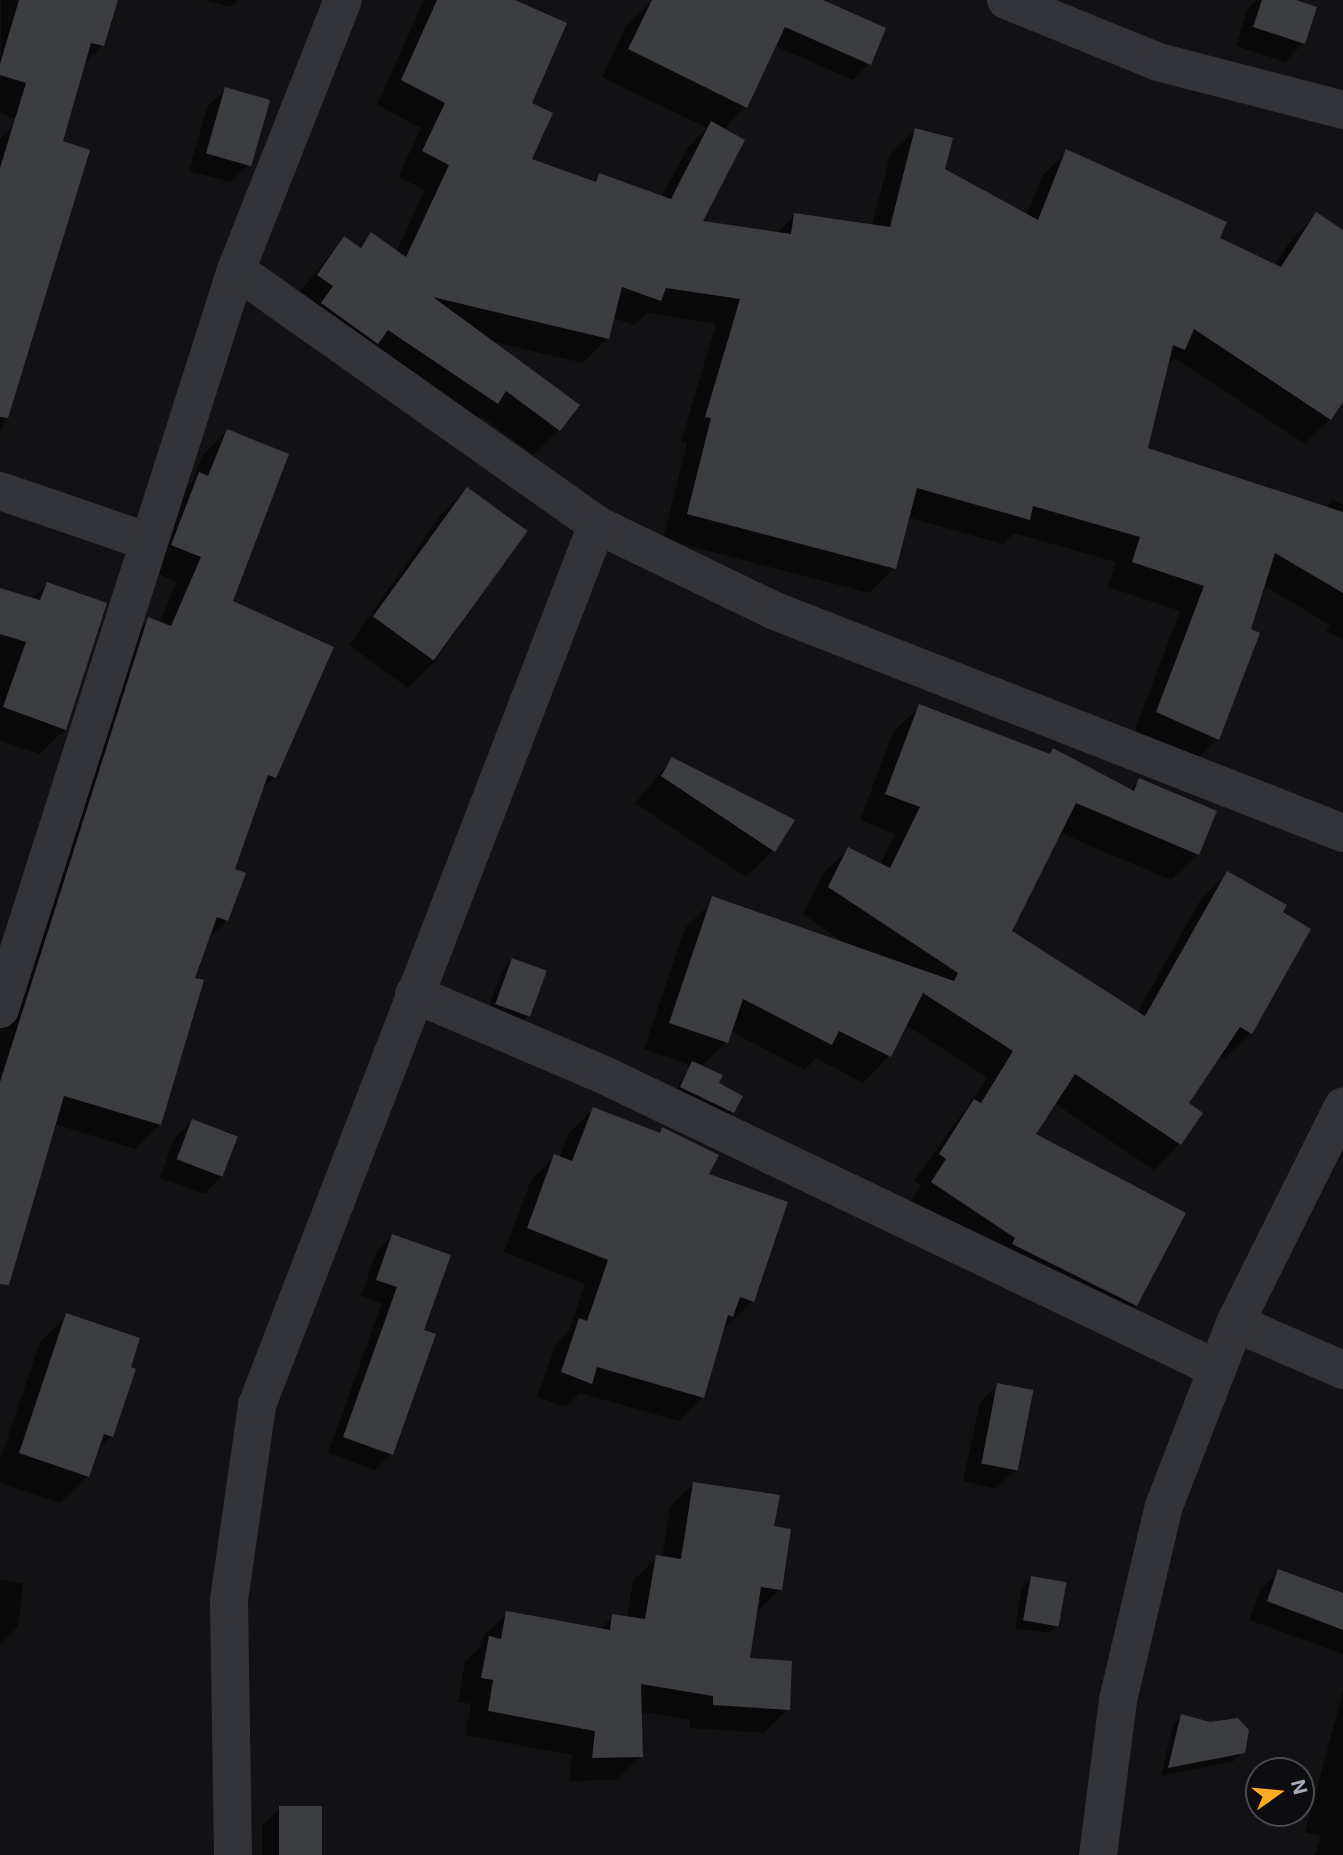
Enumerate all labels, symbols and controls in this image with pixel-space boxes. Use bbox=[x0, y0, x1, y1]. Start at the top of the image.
north arrow bbox=[1245, 1757, 1315, 1827]
text: N bbox=[1286, 1777, 1312, 1797]

